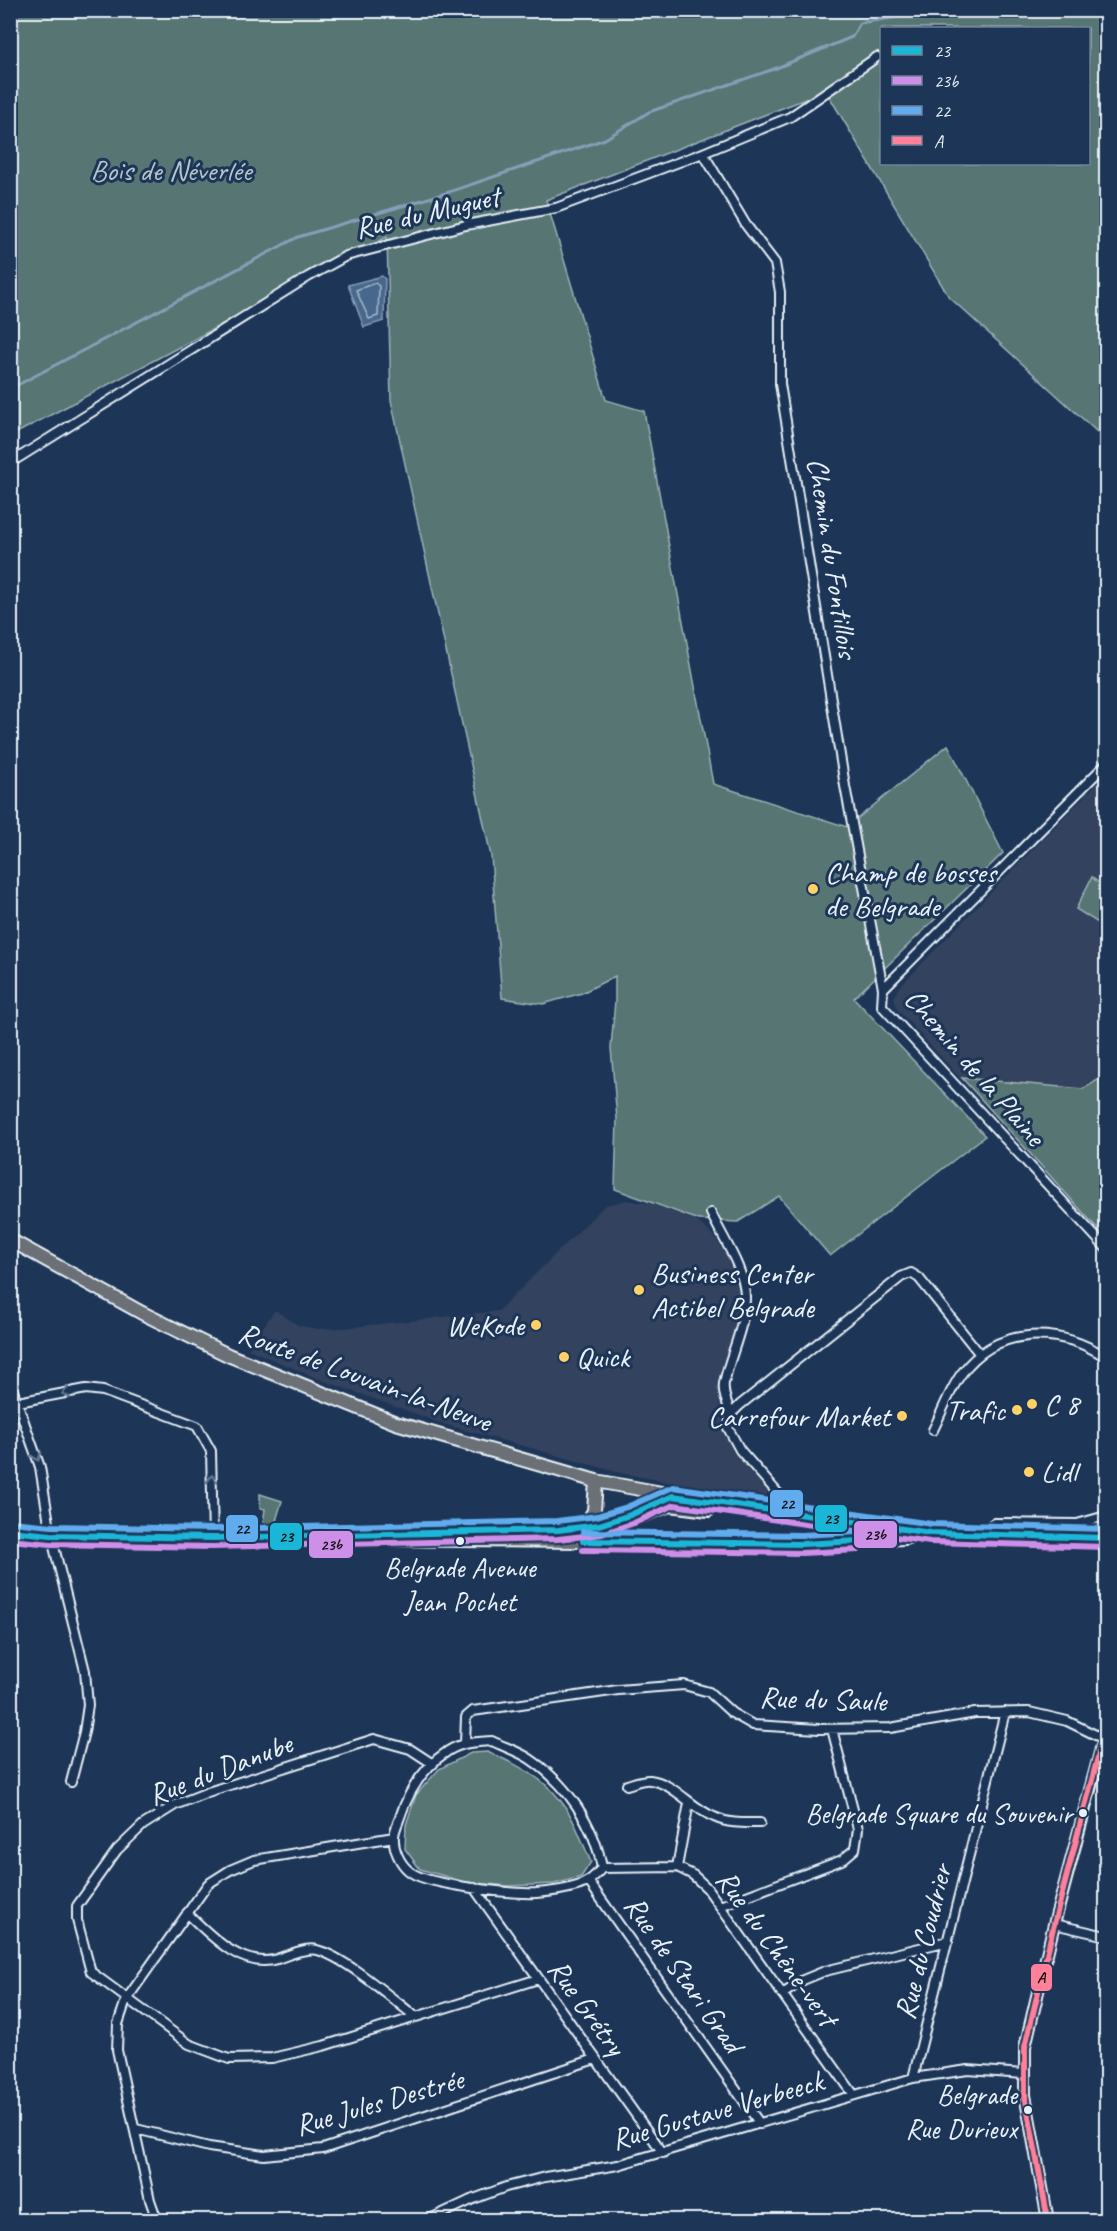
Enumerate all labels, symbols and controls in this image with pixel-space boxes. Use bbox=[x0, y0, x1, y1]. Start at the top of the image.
legend bbox=[880, 27, 1090, 165]
text: 23 bbox=[934, 40, 952, 62]
text: 23b bbox=[934, 70, 959, 92]
text: 22 bbox=[934, 100, 952, 122]
text: A bbox=[934, 130, 944, 152]
park label: Bois de Néverlée bbox=[91, 151, 254, 189]
street label: Rue du Muguet bbox=[351, 176, 507, 247]
street label: Chemin du Fontillois bbox=[798, 455, 868, 663]
place label: Champ de bosses de Belgrade bbox=[825, 853, 999, 925]
marker: Champ de bosses de Belgrade bbox=[806, 882, 820, 896]
street label: Chemin de la Plaine bbox=[896, 980, 1055, 1155]
place label: Business Center Actibel Belgrade bbox=[651, 1254, 816, 1326]
marker: Business Center Actibel Belgrade bbox=[632, 1283, 646, 1297]
place label: WeKode bbox=[447, 1306, 526, 1344]
street label: Route de Louvain-la-Neuve bbox=[233, 1314, 499, 1441]
marker: WeKode bbox=[529, 1318, 543, 1332]
place label: Quick bbox=[576, 1338, 631, 1376]
marker: Quick bbox=[557, 1350, 571, 1364]
place label: C 8 bbox=[1044, 1385, 1081, 1423]
one-way arrow bbox=[61, 1386, 71, 1399]
place label: Trafic bbox=[946, 1391, 1006, 1429]
place label: Carrefour Market bbox=[708, 1397, 893, 1435]
marker: C 8 bbox=[1025, 1397, 1039, 1411]
marker: Trafic bbox=[1010, 1403, 1024, 1417]
marker: Carrefour Market bbox=[895, 1409, 909, 1423]
one-way arrow bbox=[29, 1451, 42, 1462]
place label: Lidl bbox=[1041, 1453, 1081, 1491]
marker: Lidl bbox=[1022, 1465, 1036, 1479]
one-way arrow bbox=[206, 1475, 218, 1484]
line badge: 22 bbox=[769, 1489, 804, 1518]
text: 22 bbox=[780, 1494, 796, 1514]
line badge: 23 bbox=[814, 1504, 848, 1533]
text: 23 bbox=[824, 1509, 840, 1529]
line badge: 22 bbox=[225, 1514, 259, 1543]
text: 22 bbox=[235, 1519, 251, 1539]
line badge: 23b bbox=[853, 1520, 898, 1549]
line badge: 23 bbox=[269, 1522, 303, 1551]
text: 23b bbox=[864, 1525, 888, 1545]
text: 23 bbox=[279, 1527, 295, 1547]
line badge: 23b bbox=[308, 1530, 354, 1559]
text: 23b bbox=[320, 1535, 344, 1555]
marker: Belgrade Avenue Jean Pochet bbox=[454, 1535, 466, 1547]
place label: Belgrade Avenue Jean Pochet bbox=[384, 1550, 538, 1619]
street label: Rue du Saule bbox=[759, 1678, 889, 1720]
street label: Rue du Danube bbox=[143, 1723, 300, 1814]
place label: Belgrade Square du Souvenir bbox=[805, 1796, 1075, 1831]
marker: Belgrade Square du Souvenir bbox=[1077, 1807, 1089, 1819]
street label: Rue du Coudrier bbox=[885, 1858, 961, 2023]
street label: Rue du Chêne-vert bbox=[707, 1862, 849, 2037]
street label: Rue de Stari Grad bbox=[616, 1888, 755, 2063]
street label: Rue Grétry bbox=[539, 1951, 636, 2065]
line badge: A bbox=[1030, 1963, 1053, 1992]
text: A bbox=[1037, 1968, 1047, 1988]
street label: Rue Jules Destrée bbox=[290, 2059, 470, 2144]
street label: Rue Gustave Verbeeck bbox=[607, 2061, 829, 2158]
place label: Belgrade Rue Durieux bbox=[906, 2077, 1019, 2146]
marker: Belgrade Rue Durieux bbox=[1022, 2104, 1034, 2116]

